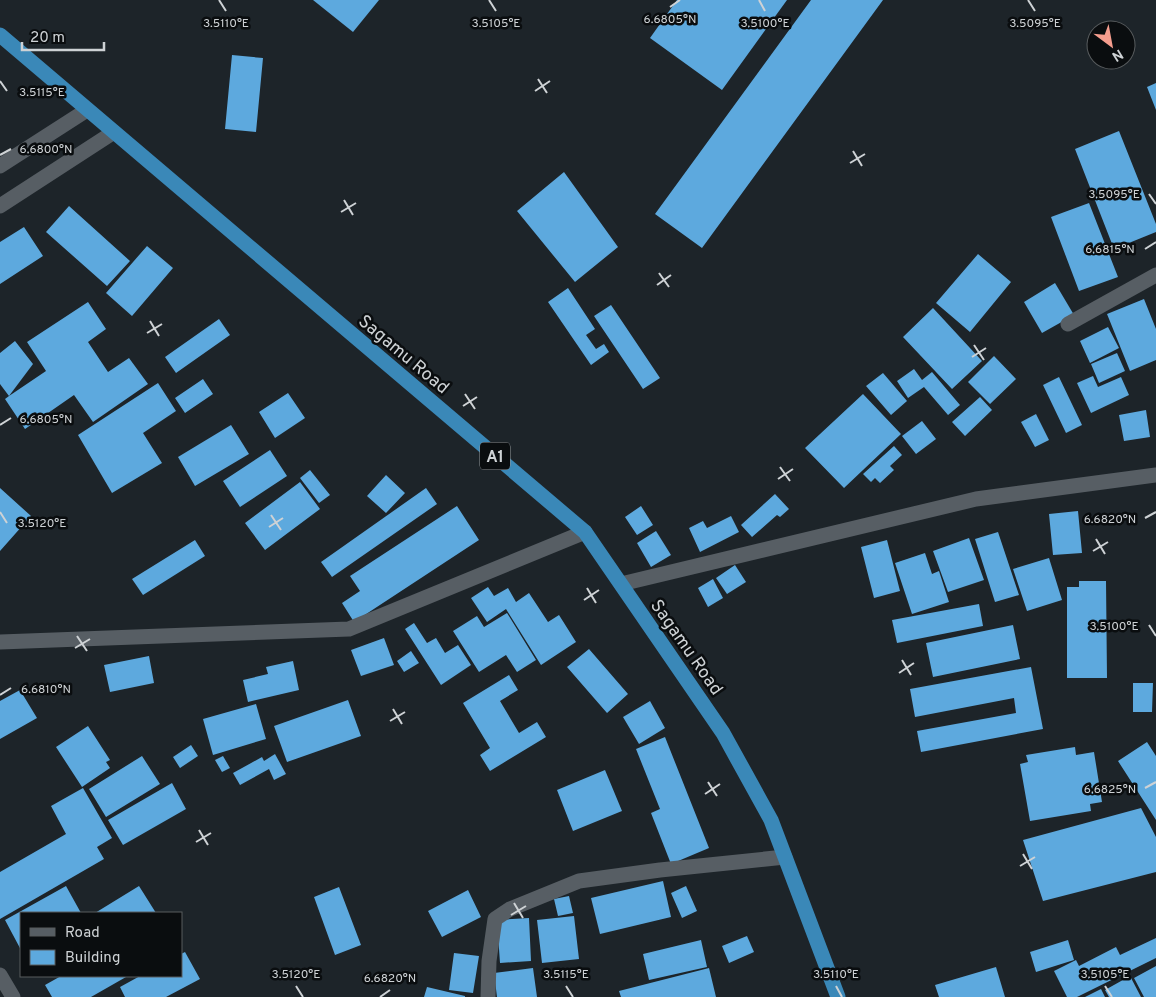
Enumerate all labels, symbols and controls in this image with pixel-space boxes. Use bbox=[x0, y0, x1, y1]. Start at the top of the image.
text: 6.6805°N bbox=[644, 12, 696, 28]
text: 3.5110°E bbox=[203, 16, 249, 32]
text: 3.5105°E bbox=[471, 16, 521, 32]
text: 3.5100°E bbox=[740, 16, 790, 32]
text: 3.5095°E bbox=[1009, 16, 1061, 32]
scale bar bbox=[22, 20, 105, 52]
north arrow bbox=[1086, 20, 1136, 70]
text: 20 m bbox=[30, 29, 65, 48]
text: N bbox=[1108, 45, 1126, 65]
text: 3.5115°E bbox=[19, 85, 65, 101]
text: 6.6800°N bbox=[20, 142, 72, 158]
text: 3.5095°E bbox=[1088, 187, 1140, 203]
text: 6.6815°N bbox=[1085, 242, 1135, 258]
street label: Sagamu Road bbox=[353, 310, 453, 400]
text: 6.6805°N bbox=[20, 412, 72, 428]
road number: A1 bbox=[480, 442, 510, 470]
text: 6.6820°N bbox=[1084, 512, 1136, 528]
text: 3.5120°E bbox=[18, 516, 66, 532]
street label: Sagamu Road bbox=[644, 595, 727, 700]
text: 3.5100°E bbox=[1089, 619, 1139, 635]
text: 6.6810°N bbox=[21, 682, 71, 698]
text: 6.6825°N bbox=[1084, 782, 1136, 798]
legend bbox=[20, 912, 182, 977]
text: Road bbox=[65, 924, 100, 943]
text: Building bbox=[65, 949, 120, 968]
text: 3.5120°E bbox=[272, 967, 320, 983]
text: 3.5115°E bbox=[543, 967, 589, 983]
text: 3.5110°E bbox=[813, 967, 859, 983]
text: 3.5105°E bbox=[1080, 967, 1130, 983]
text: 6.6820°N bbox=[364, 971, 416, 987]

